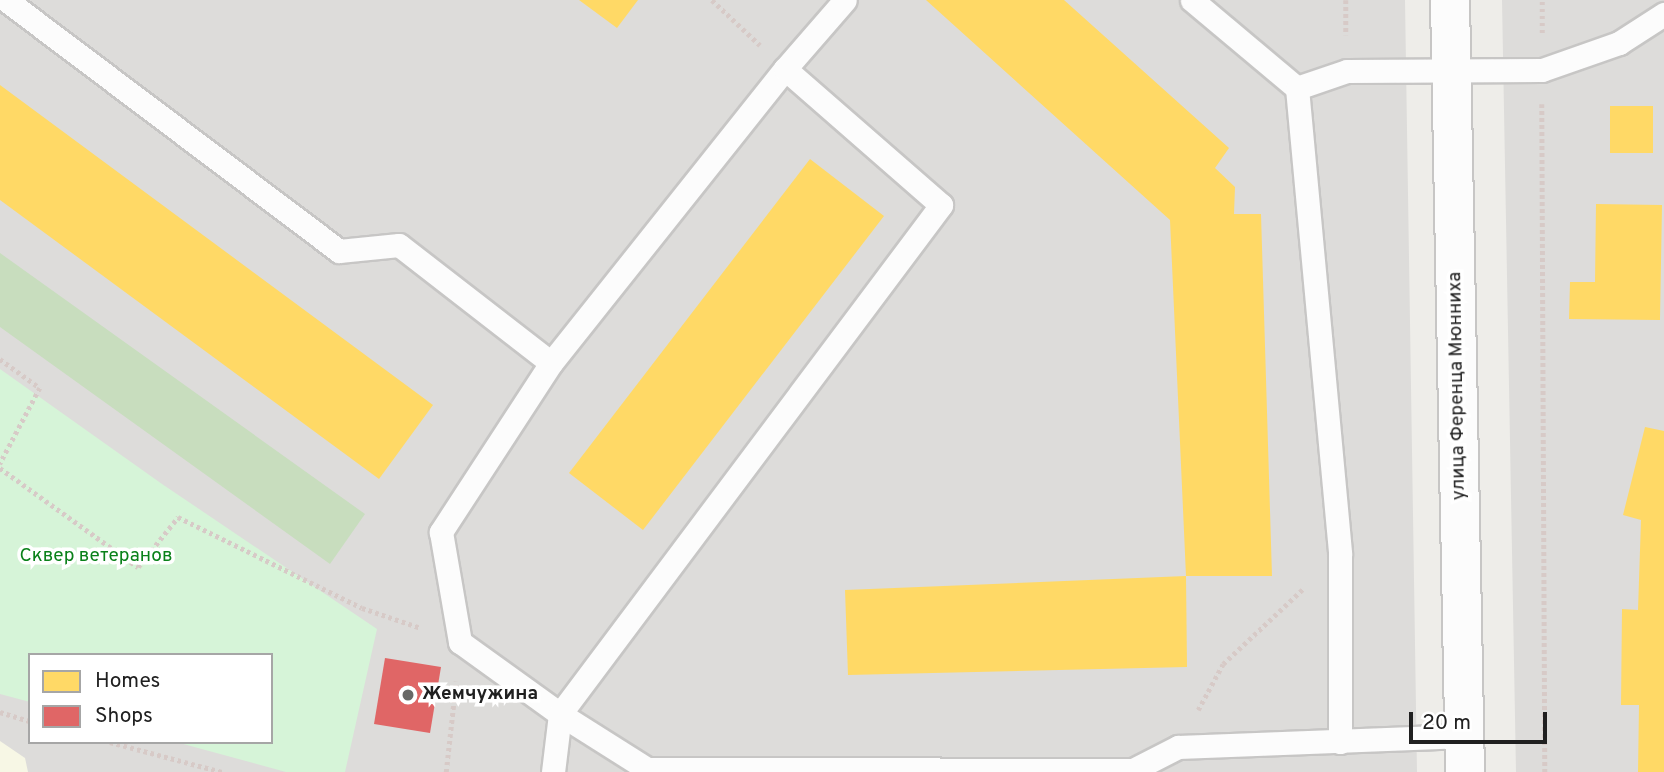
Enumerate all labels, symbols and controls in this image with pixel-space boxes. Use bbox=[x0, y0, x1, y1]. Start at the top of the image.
street label: улица Ференца Мюнниха bbox=[1445, 272, 1471, 500]
park label: Сквер ветеранов bbox=[19, 546, 173, 568]
legend bbox=[28, 653, 273, 744]
text: Homes bbox=[95, 668, 160, 695]
place label: Жемчужина bbox=[422, 684, 538, 706]
marker: Жемчужина bbox=[400, 687, 416, 703]
scale bar bbox=[1412, 698, 1550, 742]
text: Shops bbox=[95, 703, 153, 730]
text: 20 m bbox=[1422, 710, 1471, 737]

